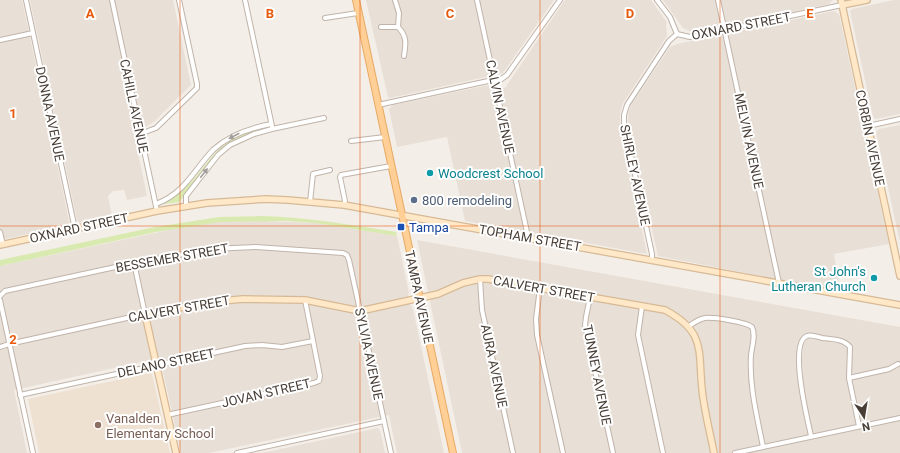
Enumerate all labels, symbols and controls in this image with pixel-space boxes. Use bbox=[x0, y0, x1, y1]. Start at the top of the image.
text: A bbox=[86, 6, 95, 21]
text: B bbox=[266, 6, 274, 21]
text: C bbox=[446, 6, 455, 21]
text: D bbox=[626, 6, 634, 21]
text: E bbox=[806, 6, 814, 21]
street label: OXNARD STREET bbox=[690, 9, 792, 43]
street label: CAHILL AVENUE bbox=[117, 58, 151, 154]
street label: CALVIN AVENUE bbox=[483, 59, 517, 155]
street label: DONNA AVENUE bbox=[33, 65, 67, 163]
street label: CORBIN AVENUE bbox=[852, 88, 888, 188]
street label: MELVIN AVENUE bbox=[732, 92, 766, 190]
text: 1 bbox=[9, 106, 17, 121]
street label: SHIRLEY AVENUE bbox=[617, 123, 653, 227]
one-way arrow bbox=[229, 132, 240, 139]
place label: Woodcrest School bbox=[438, 166, 543, 181]
one-way arrow bbox=[200, 168, 208, 178]
marker: Woodcrest School bbox=[425, 168, 435, 178]
place label: 800 remodeling bbox=[422, 193, 512, 208]
marker: 800 remodeling bbox=[409, 195, 419, 205]
street label: OXNARD STREET bbox=[28, 210, 130, 246]
place label: Tampa bbox=[409, 220, 449, 235]
marker: Tampa bbox=[396, 222, 406, 232]
street label: TOPHAM STREET bbox=[478, 222, 582, 254]
street label: BESSEMER STREET bbox=[114, 241, 230, 275]
street label: TAMPA AVENUE bbox=[402, 249, 436, 345]
place label: St John's Lutheran Church bbox=[771, 264, 866, 294]
street label: CALVERT STREET bbox=[492, 273, 596, 305]
marker: St John's Lutheran Church bbox=[869, 273, 879, 283]
street label: CALVERT STREET bbox=[127, 293, 231, 325]
street label: SYLVIA AVENUE bbox=[352, 307, 386, 401]
street label: AURA AVENUE bbox=[478, 323, 510, 409]
street label: TUNNEY AVENUE bbox=[580, 324, 614, 426]
text: 2 bbox=[9, 332, 17, 347]
street label: DELANO STREET bbox=[116, 345, 216, 381]
street label: JOVAN STREET bbox=[220, 375, 312, 411]
north arrow bbox=[844, 397, 884, 437]
place label: Vanalden Elementary School bbox=[106, 411, 214, 441]
text: N bbox=[861, 419, 871, 434]
marker: Vanalden Elementary School bbox=[93, 420, 103, 430]

